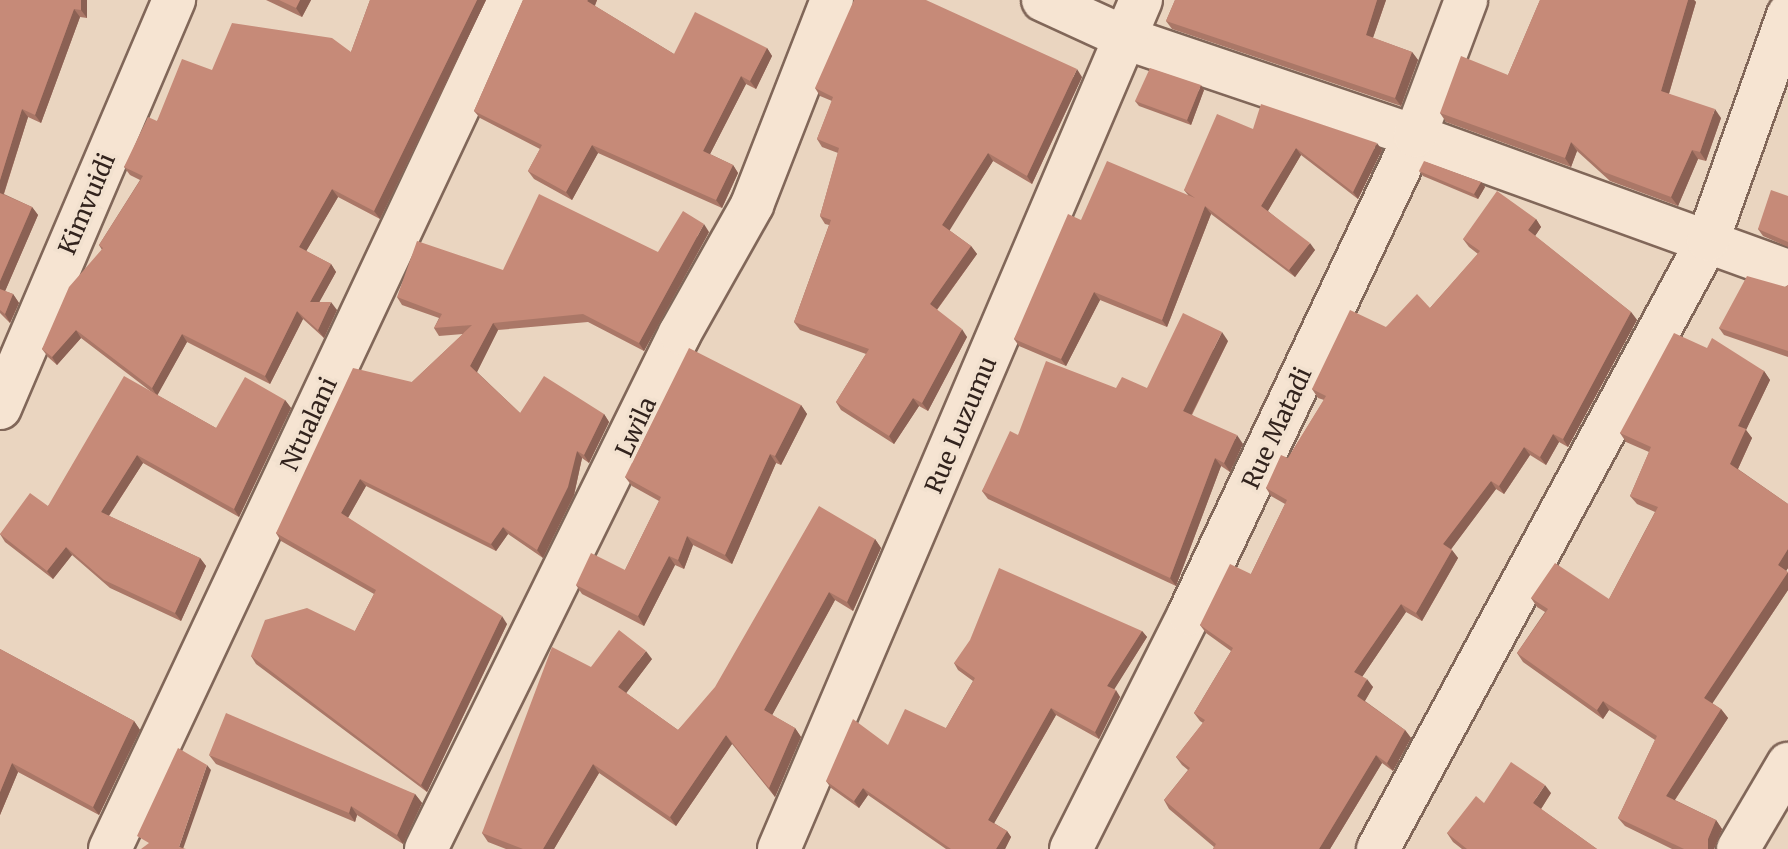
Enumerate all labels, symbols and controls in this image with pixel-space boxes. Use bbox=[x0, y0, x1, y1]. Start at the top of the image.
street label: Kimvuidi bbox=[53, 149, 121, 259]
street label: Rue Luzumu bbox=[919, 352, 1003, 498]
street label: Rue Matadi bbox=[1236, 363, 1318, 493]
street label: Ntualani bbox=[275, 373, 343, 475]
street label: Lwila bbox=[610, 393, 662, 461]

